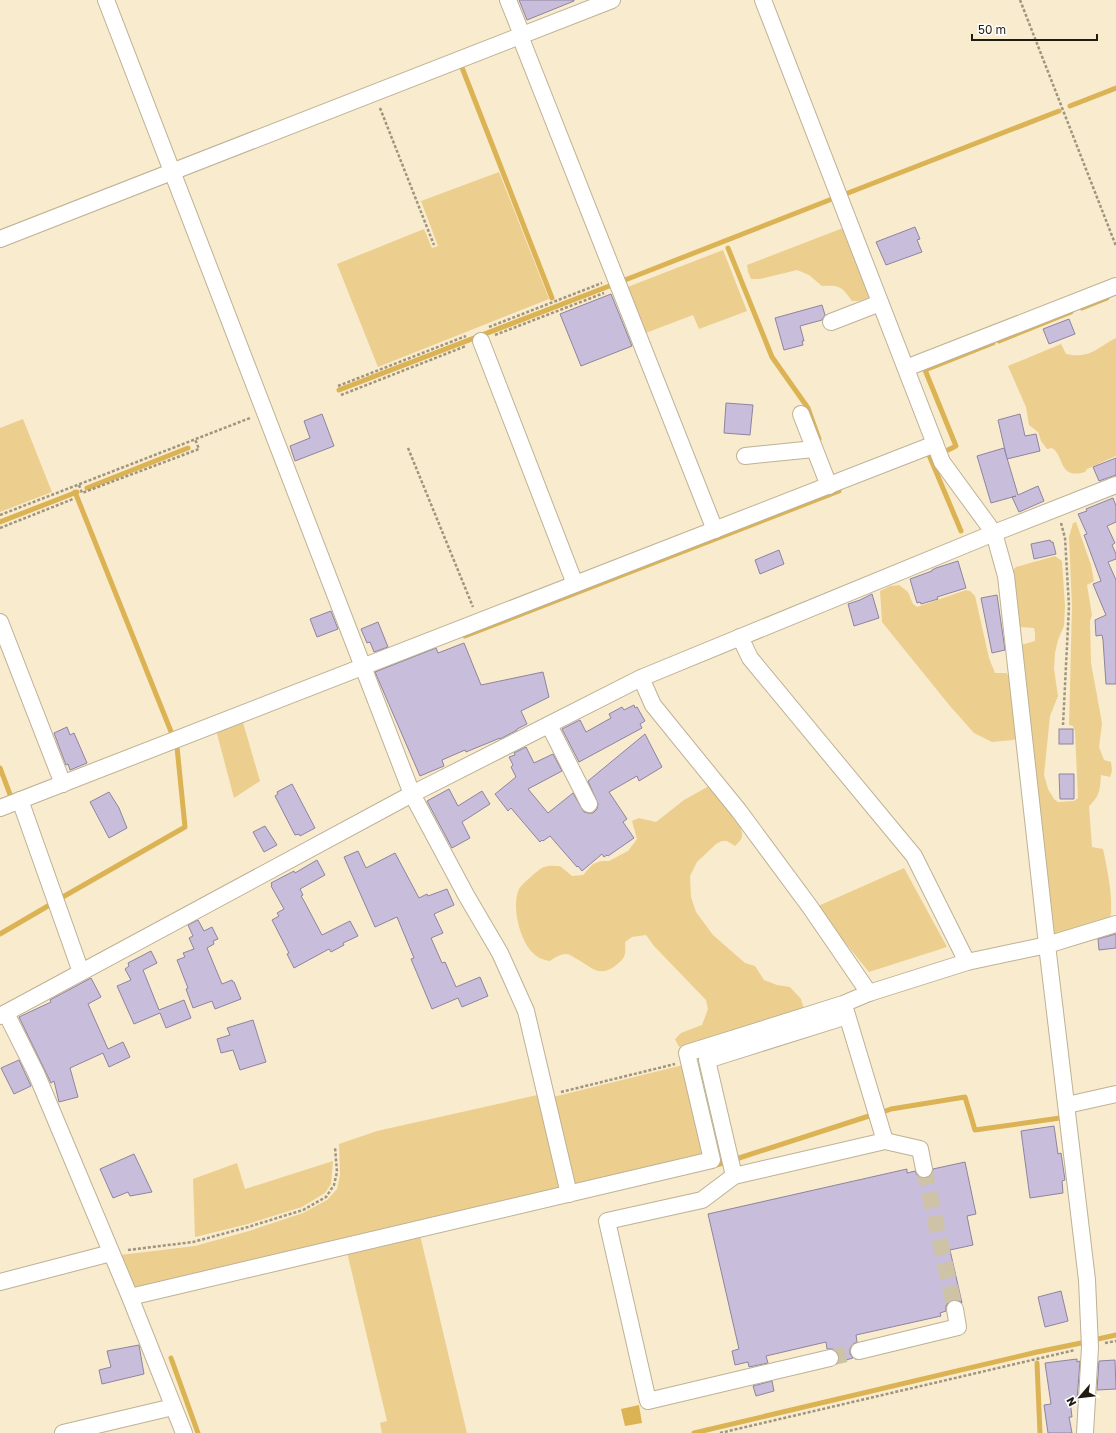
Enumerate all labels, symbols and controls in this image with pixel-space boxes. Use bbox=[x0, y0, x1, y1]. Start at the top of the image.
scale bar bbox=[972, 16, 1097, 42]
text: 50 m bbox=[978, 22, 1006, 37]
north arrow bbox=[1060, 1377, 1100, 1417]
text: N bbox=[1063, 1395, 1078, 1409]

